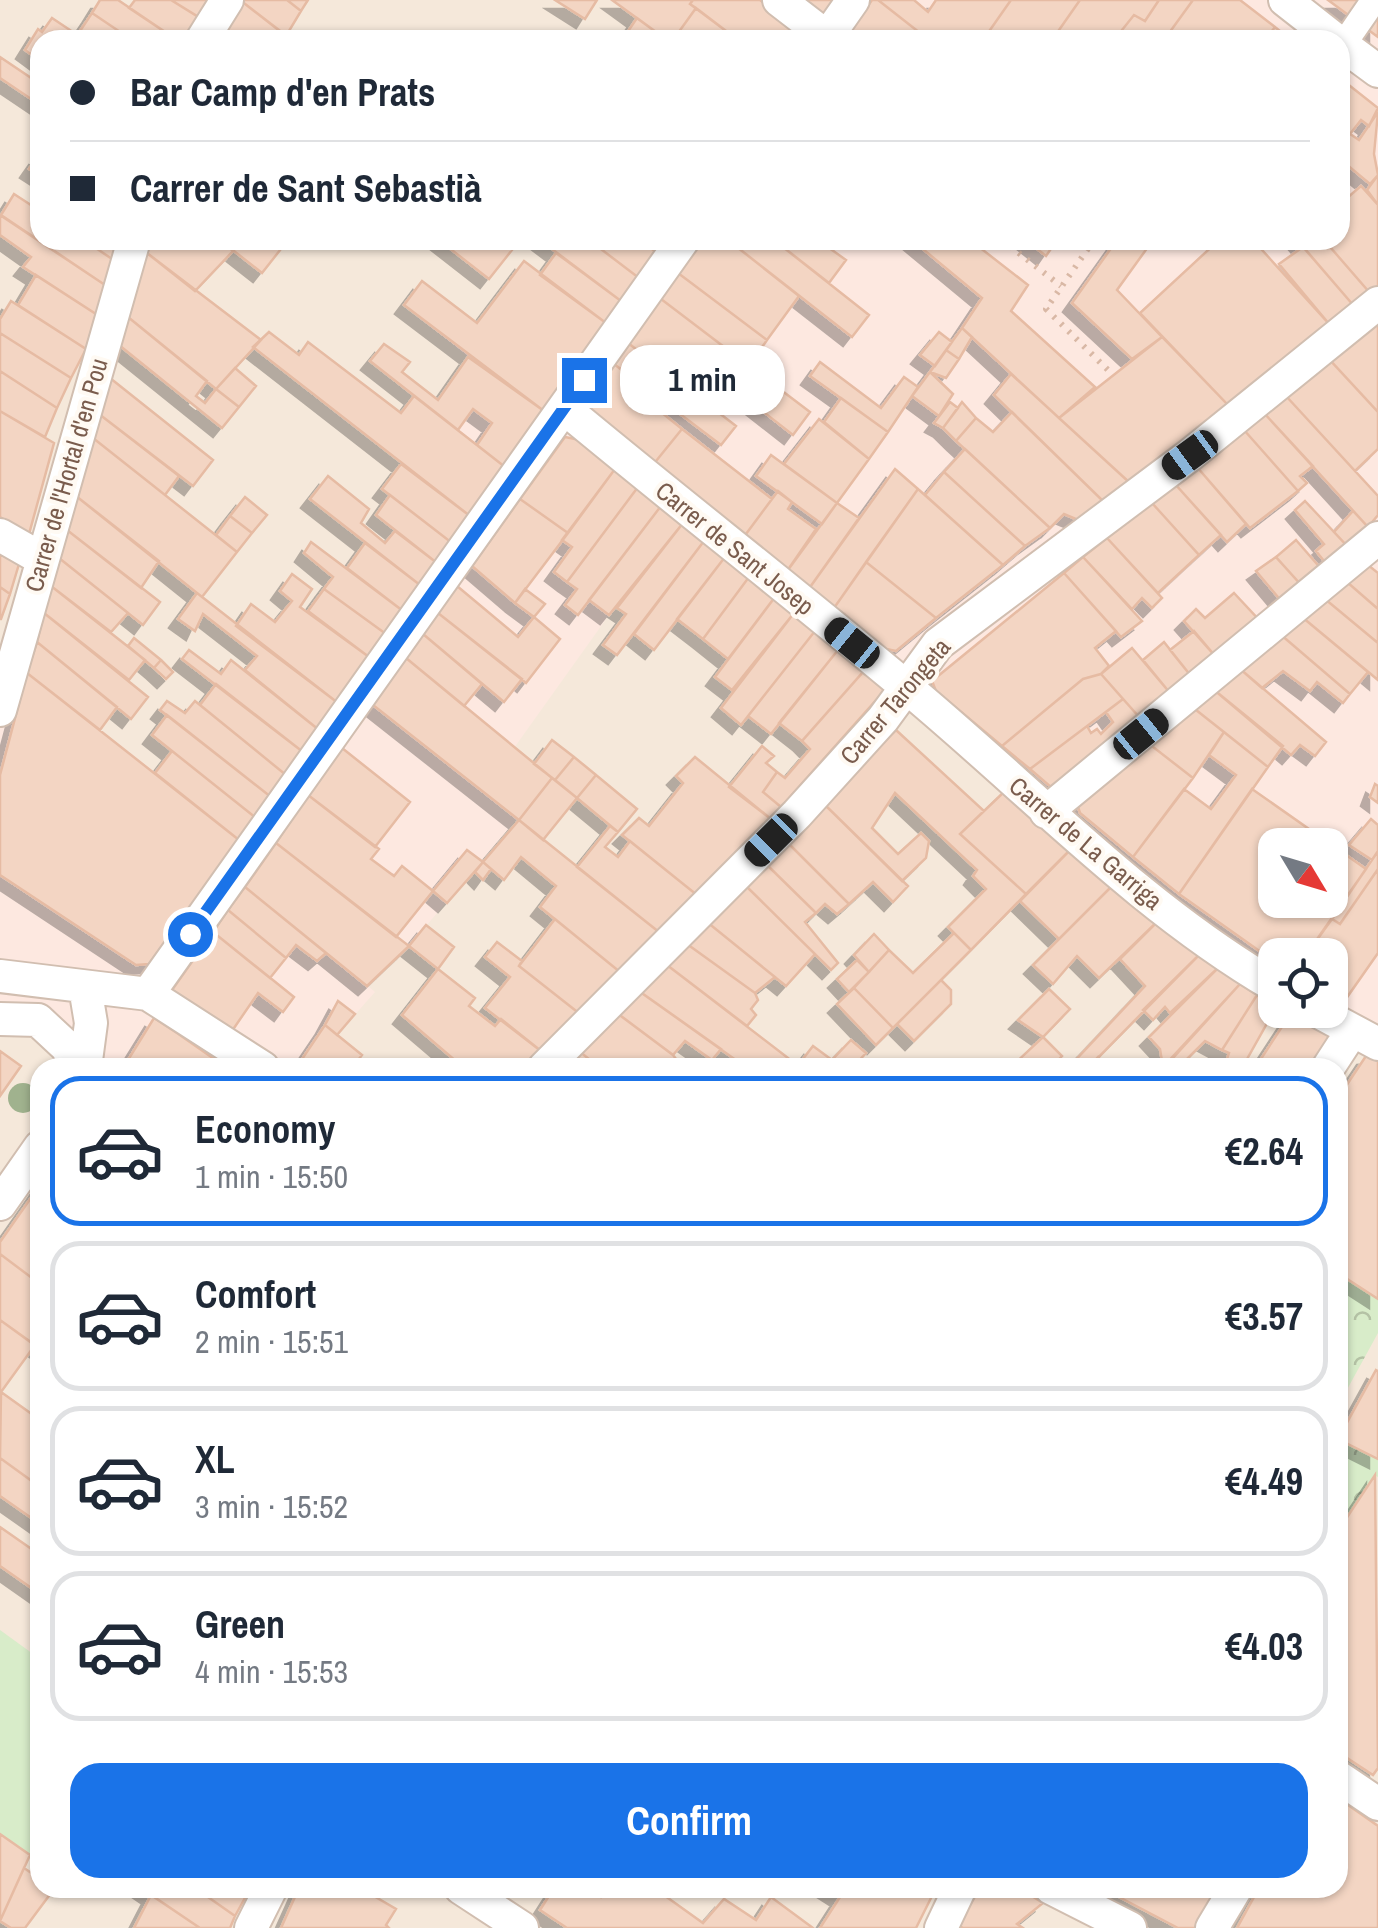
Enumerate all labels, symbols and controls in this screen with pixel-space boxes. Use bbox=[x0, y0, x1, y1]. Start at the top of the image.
text: Bar Camp d'en Prats bbox=[130, 67, 435, 118]
text: Carrer de Sant Sebastià bbox=[130, 163, 482, 214]
callout: 1 min bbox=[619, 345, 784, 415]
street label: Carrer de l'Hortal d'en Pou bbox=[16, 354, 116, 596]
route end bbox=[562, 358, 607, 403]
text: 1 min bbox=[668, 358, 737, 401]
car bbox=[1157, 425, 1223, 485]
street label: Carrer de Sant Josep bbox=[649, 473, 821, 623]
car bbox=[819, 612, 885, 674]
street label: Carrer Tarongeta bbox=[832, 630, 958, 771]
car bbox=[1108, 703, 1174, 765]
street label: Carrer de La Garriga bbox=[1002, 769, 1170, 918]
car bbox=[739, 808, 803, 872]
north arrow bbox=[1258, 828, 1348, 918]
map controls bbox=[1258, 828, 1348, 1028]
route start bbox=[168, 912, 213, 957]
button: locate bbox=[1258, 938, 1348, 1028]
text: Economy bbox=[195, 1104, 335, 1155]
icon: car bbox=[75, 1106, 165, 1196]
text: €2.64 bbox=[1225, 1126, 1303, 1177]
text: 1 min · 15:50 bbox=[195, 1155, 348, 1198]
text: Comfort bbox=[195, 1269, 316, 1320]
icon: car bbox=[75, 1271, 165, 1361]
text: €3.57 bbox=[1225, 1291, 1303, 1342]
text: 2 min · 15:51 bbox=[195, 1320, 348, 1363]
text: XL bbox=[195, 1434, 235, 1485]
icon: car bbox=[75, 1436, 165, 1526]
text: €4.49 bbox=[1225, 1456, 1303, 1507]
text: 3 min · 15:52 bbox=[195, 1485, 348, 1528]
text: Green bbox=[195, 1599, 285, 1650]
icon: car bbox=[75, 1601, 165, 1691]
text: €4.03 bbox=[1225, 1621, 1303, 1672]
text: 4 min · 15:53 bbox=[195, 1650, 348, 1693]
button: Confirm bbox=[70, 1763, 1308, 1878]

